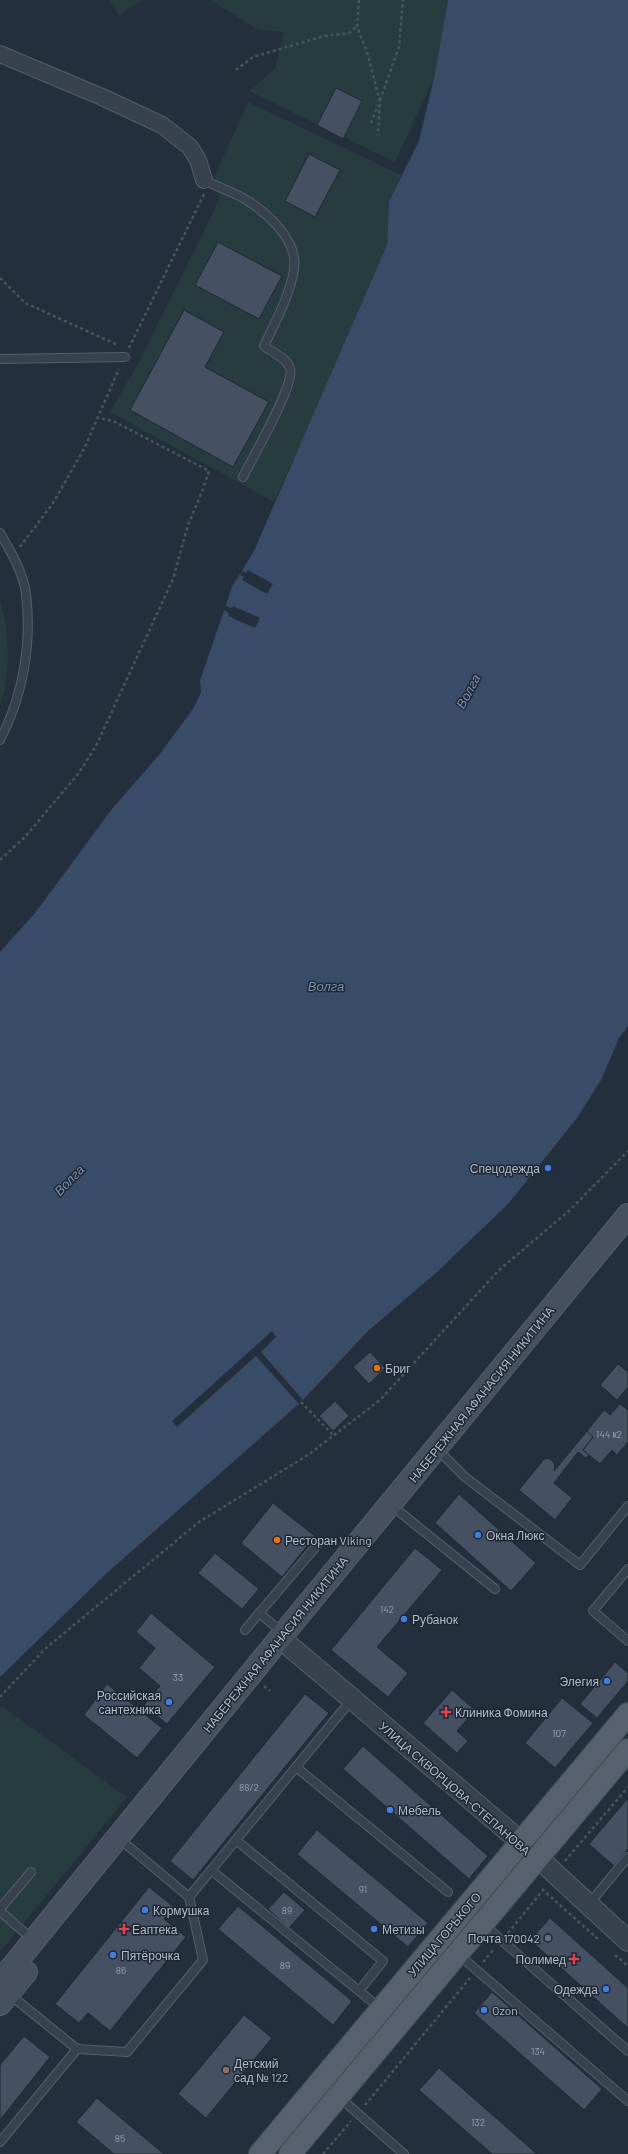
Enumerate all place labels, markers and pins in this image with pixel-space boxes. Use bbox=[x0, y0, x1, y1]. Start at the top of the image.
place label: Спецодежда bbox=[470, 1161, 540, 1176]
marker: Спецодежда bbox=[543, 1163, 553, 1173]
place label: Бриг bbox=[385, 1361, 411, 1376]
marker: Бриг bbox=[372, 1363, 382, 1373]
place label: Окна Люкс bbox=[486, 1528, 545, 1542]
marker: Окна Люкс bbox=[473, 1530, 483, 1540]
place label: Ресторан Viking bbox=[285, 1533, 372, 1548]
marker: Ресторан Viking bbox=[272, 1535, 282, 1545]
place label: Рубанок bbox=[412, 1612, 459, 1627]
marker: Рубанок bbox=[399, 1614, 409, 1624]
place label: Элегия bbox=[560, 1674, 599, 1688]
marker: Элегия bbox=[602, 1676, 612, 1686]
place label: Российская сантехника bbox=[97, 1688, 161, 1716]
marker: Российская сантехника bbox=[164, 1697, 174, 1707]
place label: Клиника Фомина bbox=[455, 1705, 548, 1719]
marker: Клиника Фомина bbox=[440, 1706, 452, 1718]
place label: Мебель bbox=[398, 1803, 441, 1817]
marker: Мебель bbox=[385, 1805, 395, 1815]
place label: Кормушка bbox=[153, 1903, 210, 1918]
marker: Кормушка bbox=[140, 1905, 150, 1915]
place label: Еаптека bbox=[132, 1922, 178, 1936]
place label: Метизы bbox=[382, 1922, 425, 1936]
marker: Еаптека bbox=[119, 1924, 129, 1934]
marker: Метизы bbox=[369, 1924, 379, 1934]
place label: Почта 170042 bbox=[468, 1931, 540, 1945]
marker: Почта 170042 bbox=[543, 1933, 553, 1943]
place label: Пятёрочка bbox=[121, 1948, 180, 1963]
marker: Пятёрочка bbox=[108, 1950, 118, 1960]
place label: Полимед bbox=[516, 1952, 566, 1967]
marker: Полимед bbox=[569, 1954, 579, 1964]
place label: Одежда bbox=[554, 1982, 598, 1997]
marker: Одежда bbox=[601, 1984, 611, 1994]
place label: Ozon bbox=[492, 2003, 518, 2017]
marker: Ozon bbox=[479, 2005, 489, 2015]
place label: Детский сад № 122 bbox=[234, 2056, 288, 2085]
marker: Детский сад № 122 bbox=[221, 2065, 231, 2075]

